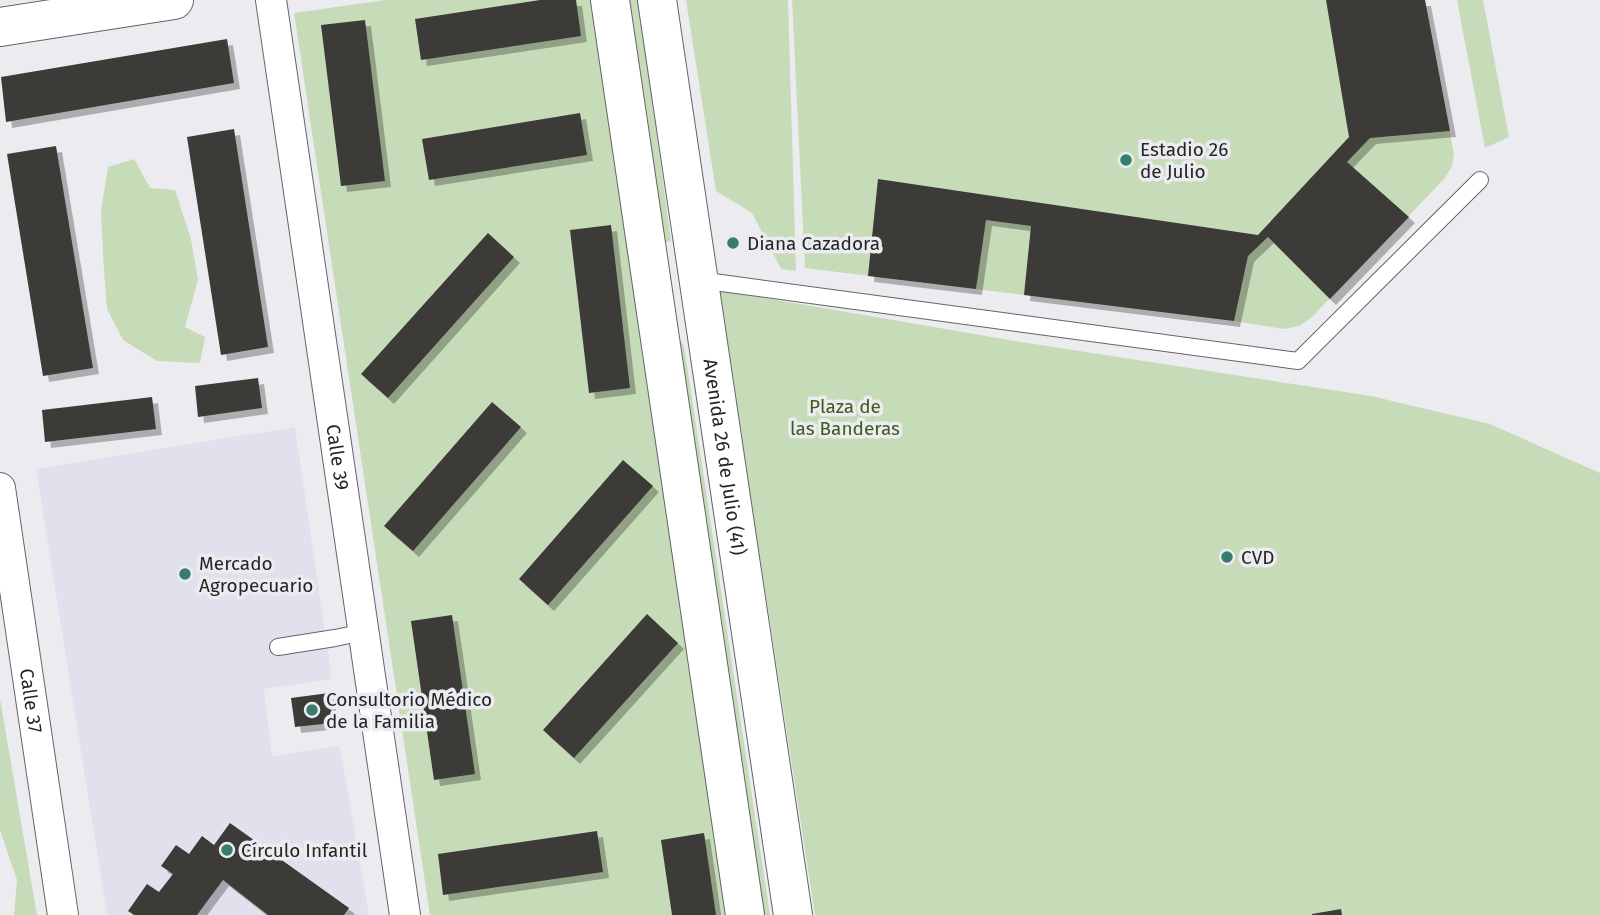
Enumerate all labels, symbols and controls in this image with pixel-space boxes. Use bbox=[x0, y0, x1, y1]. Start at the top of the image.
place label: Estadio 26 de Julio bbox=[1140, 138, 1228, 183]
marker: Estadio 26 de Julio bbox=[1118, 152, 1134, 168]
place label: Diana Cazadora bbox=[747, 232, 880, 255]
marker: Diana Cazadora bbox=[725, 235, 741, 251]
street label: Avenida 26 de Julio (41) bbox=[699, 357, 751, 557]
park label: Plaza de las Banderas bbox=[790, 395, 900, 440]
street label: Calle 39 bbox=[322, 423, 354, 492]
place label: CVD bbox=[1241, 546, 1274, 569]
marker: CVD bbox=[1219, 549, 1235, 565]
place label: Mercado Agropecuario bbox=[199, 552, 313, 597]
marker: Mercado Agropecuario bbox=[177, 566, 193, 582]
street label: Calle 37 bbox=[15, 667, 47, 734]
place label: Consultorio Médico de la Familia bbox=[326, 688, 492, 733]
marker: Consultorio Médico de la Familia bbox=[304, 702, 320, 718]
place label: Círculo Infantil bbox=[241, 839, 368, 862]
marker: Círculo Infantil bbox=[219, 842, 235, 858]

